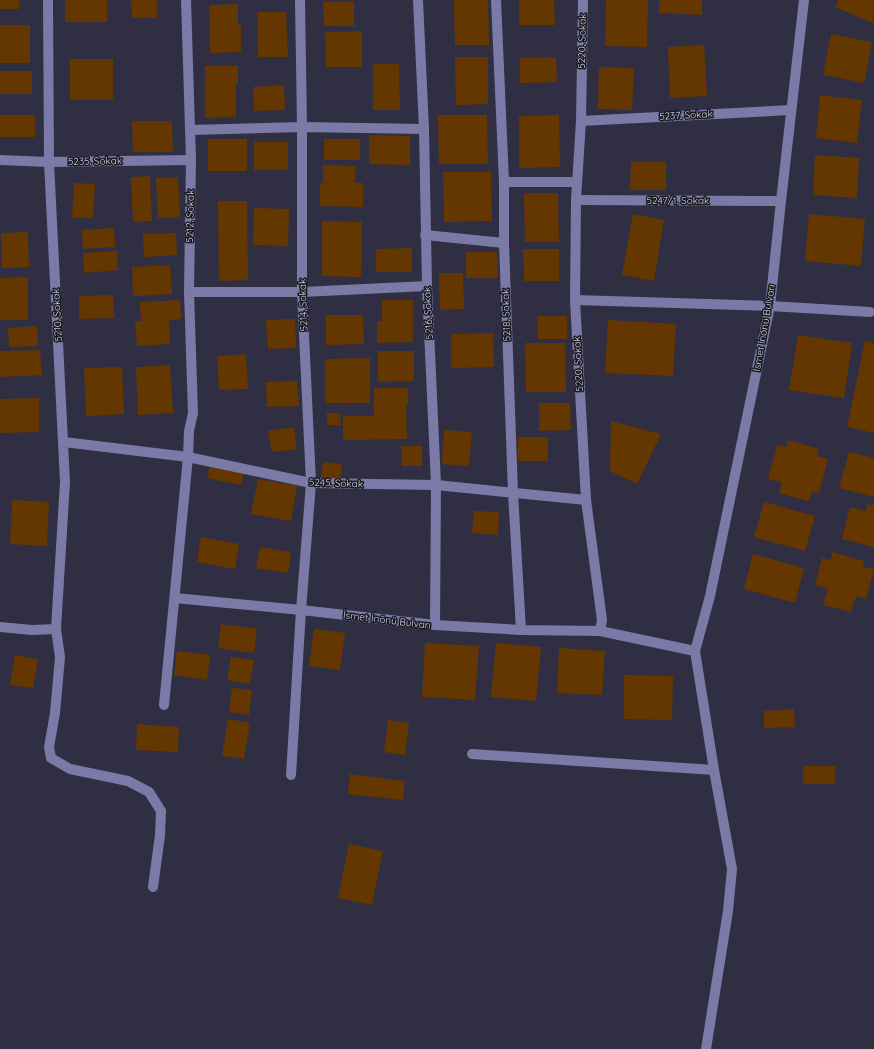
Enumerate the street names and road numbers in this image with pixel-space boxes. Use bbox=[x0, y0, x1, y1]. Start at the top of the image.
street label: 5220. Sokak bbox=[575, 13, 589, 69]
street label: 5237. Sokak bbox=[659, 107, 713, 123]
street label: 5235. Sokak bbox=[68, 154, 122, 168]
street label: 5212. Sokak bbox=[183, 189, 197, 243]
street label: 5247/1. Sokak bbox=[647, 194, 709, 207]
street label: 5214. Sokak bbox=[296, 278, 310, 332]
street label: İsmet İnönü Bulvarı bbox=[750, 283, 778, 373]
street label: 5216. Sokak bbox=[420, 286, 436, 340]
street label: 5210. Sokak bbox=[49, 288, 65, 342]
street label: 5218. Sokak bbox=[499, 288, 513, 342]
street label: 5220. Sokak bbox=[570, 336, 586, 392]
street label: 5245. Sokak bbox=[309, 476, 363, 490]
street label: İsmet İnönü Bulvarı bbox=[342, 608, 432, 632]

